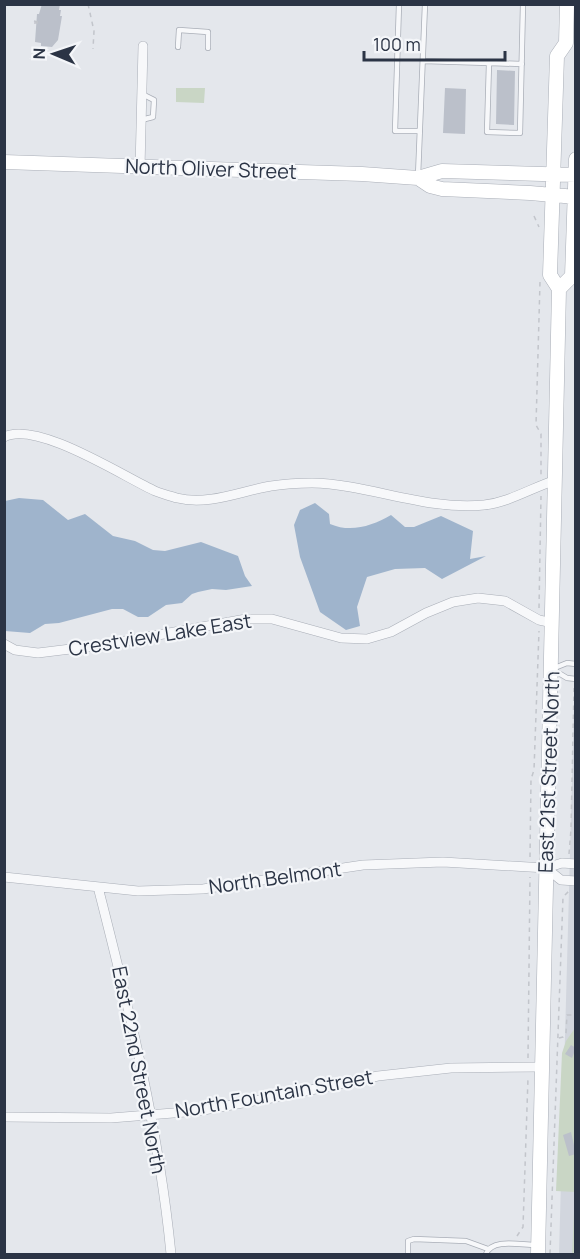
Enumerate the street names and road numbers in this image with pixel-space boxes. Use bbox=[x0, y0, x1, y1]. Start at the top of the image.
street label: North Oliver Street bbox=[125, 152, 297, 185]
street label: Crestview Lake East bbox=[67, 607, 253, 662]
street label: East 21st Street North bbox=[531, 671, 566, 873]
street label: North Belmont bbox=[207, 855, 343, 900]
street label: East 22nd Street North bbox=[106, 964, 173, 1176]
street label: North Fountain Street bbox=[173, 1063, 375, 1124]

